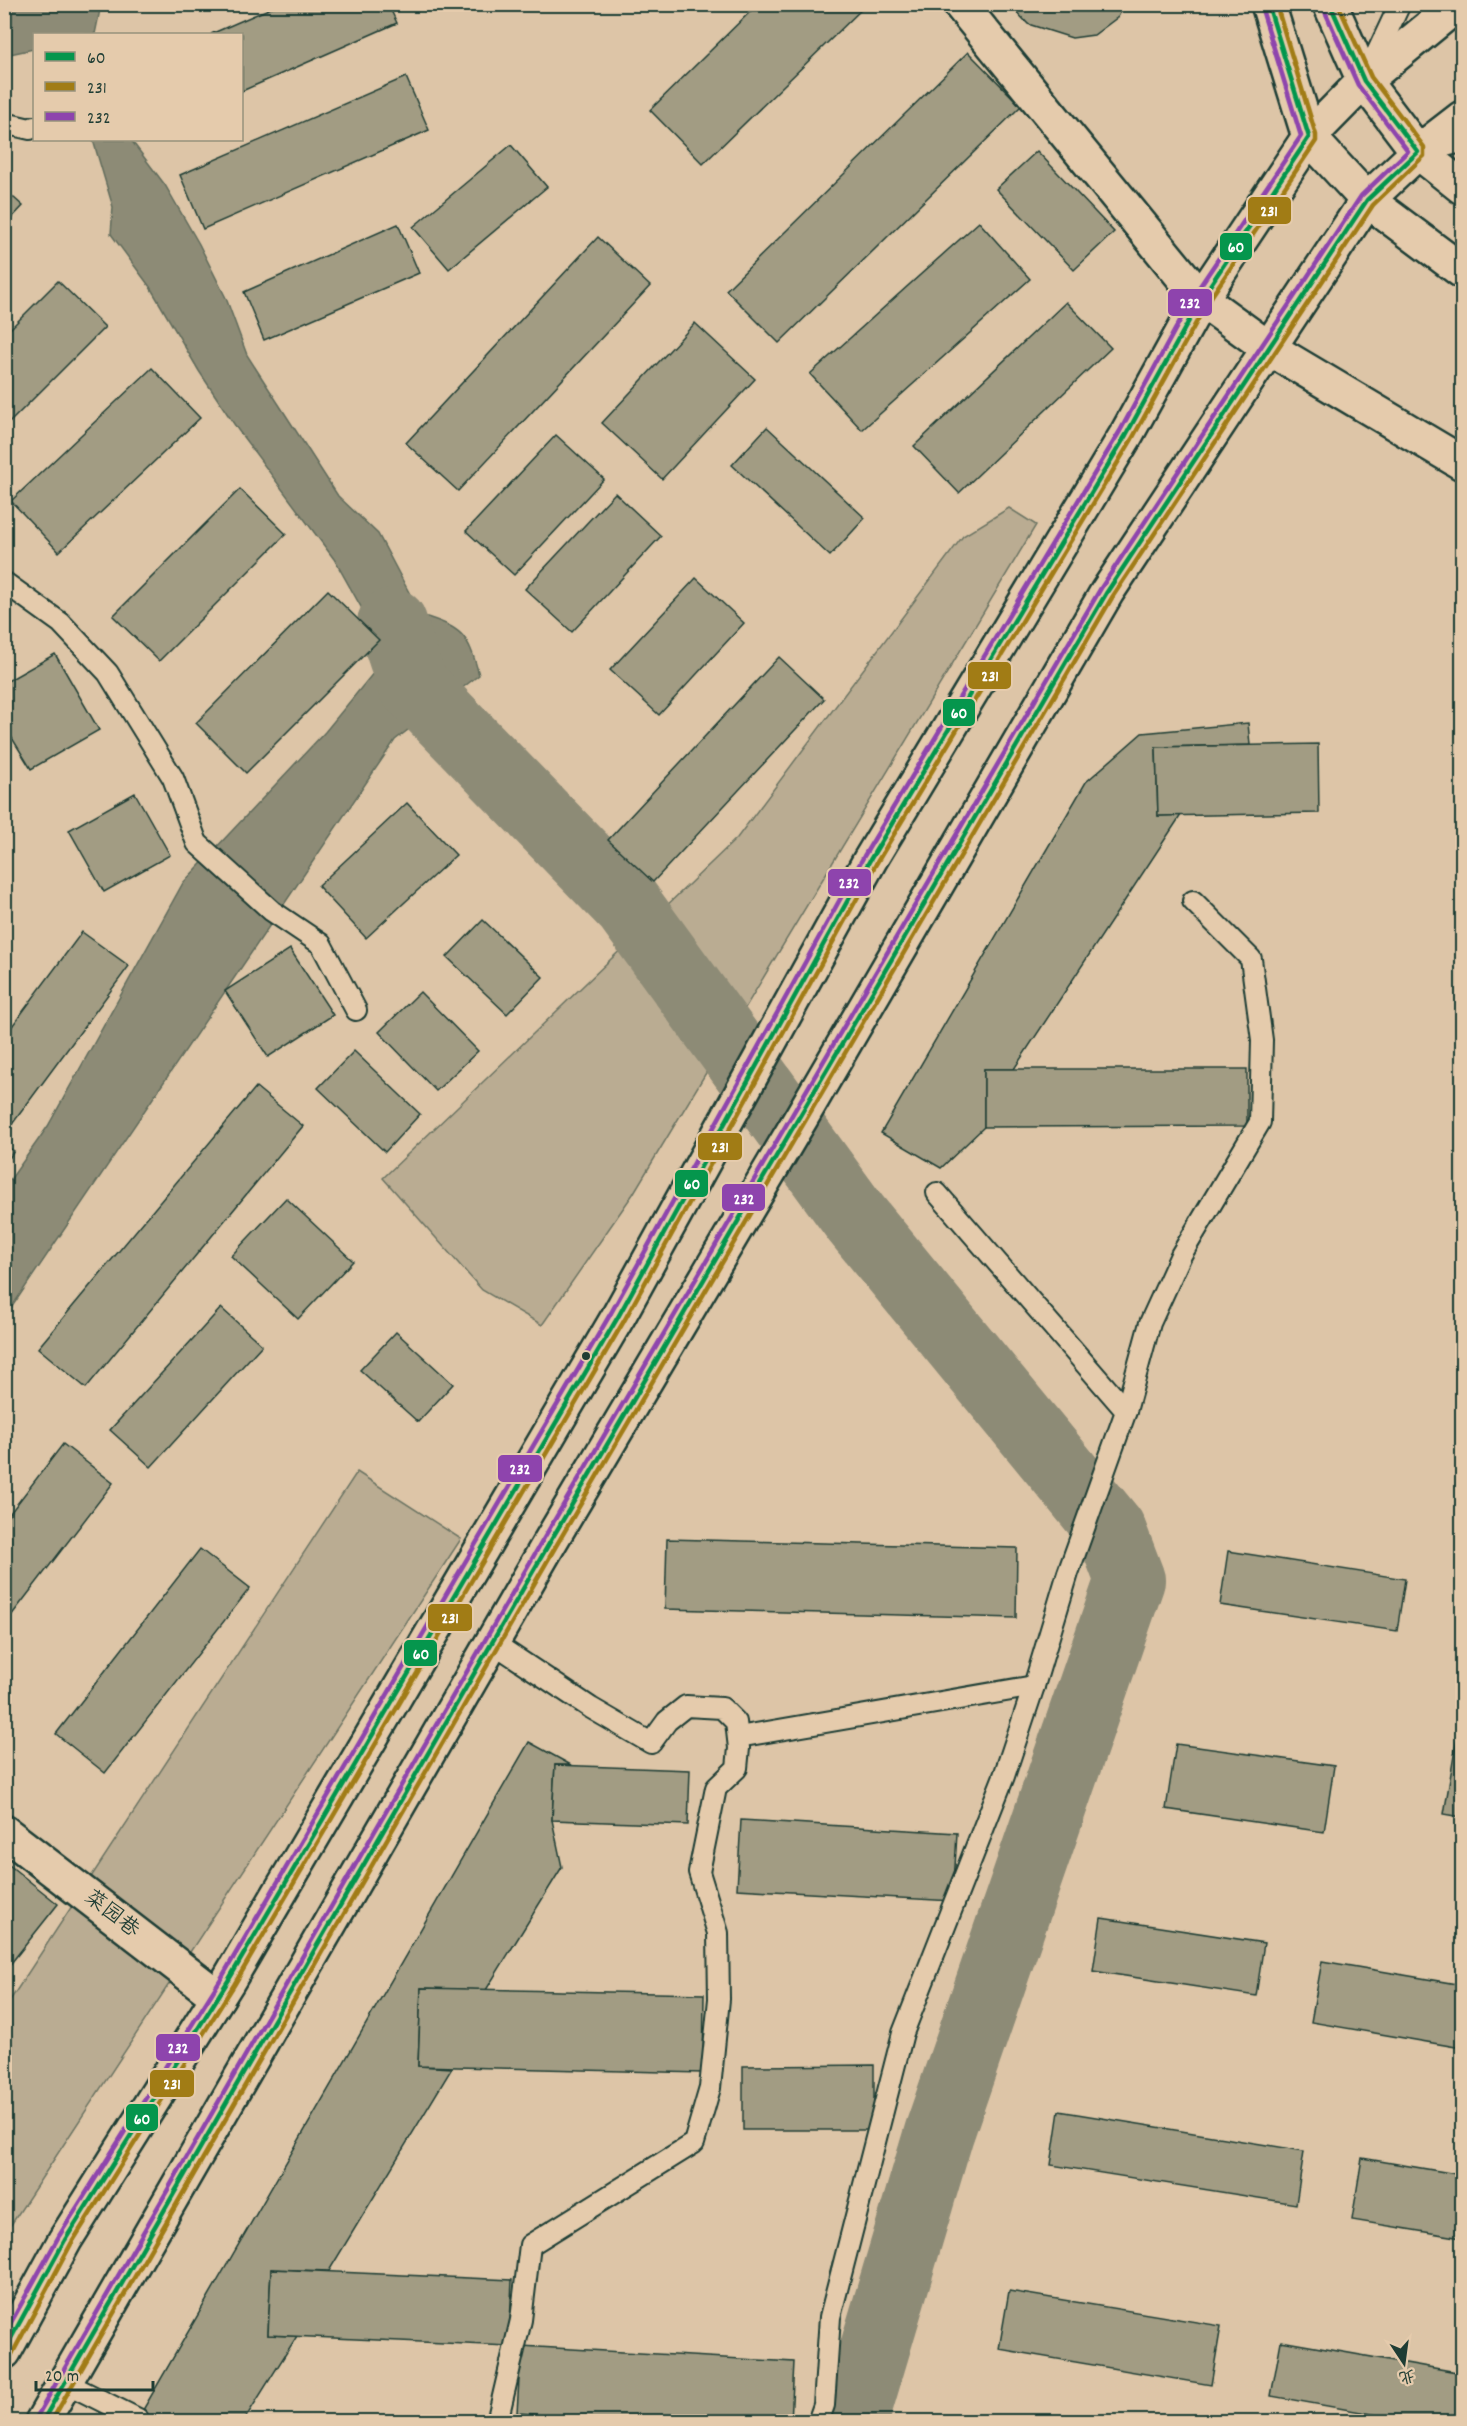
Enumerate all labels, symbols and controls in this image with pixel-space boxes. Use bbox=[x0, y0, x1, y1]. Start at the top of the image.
legend bbox=[33, 33, 243, 141]
text: 60 bbox=[87, 47, 106, 72]
text: 231 bbox=[87, 77, 107, 102]
text: 232 bbox=[87, 107, 111, 132]
line badge: 231 bbox=[1247, 196, 1292, 225]
text: 231 bbox=[1260, 201, 1278, 224]
line badge: 60 bbox=[1219, 232, 1253, 261]
text: 60 bbox=[1228, 237, 1244, 260]
line badge: 232 bbox=[1167, 288, 1213, 317]
text: 232 bbox=[1179, 293, 1201, 316]
line badge: 231 bbox=[967, 661, 1012, 690]
text: 231 bbox=[981, 666, 999, 689]
line badge: 60 bbox=[942, 698, 976, 727]
text: 60 bbox=[951, 703, 967, 726]
line badge: 232 bbox=[827, 868, 872, 897]
text: 232 bbox=[838, 873, 860, 896]
line badge: 231 bbox=[697, 1132, 743, 1161]
text: 231 bbox=[711, 1137, 729, 1160]
line badge: 60 bbox=[674, 1169, 709, 1198]
text: 60 bbox=[684, 1174, 700, 1197]
line badge: 232 bbox=[721, 1183, 766, 1212]
text: 232 bbox=[733, 1189, 755, 1212]
unlabelled marker bbox=[580, 1350, 592, 1362]
line badge: 232 bbox=[497, 1454, 543, 1483]
text: 232 bbox=[509, 1459, 531, 1482]
line badge: 231 bbox=[427, 1603, 473, 1632]
text: 231 bbox=[441, 1608, 459, 1631]
line badge: 60 bbox=[403, 1639, 438, 1667]
text: 60 bbox=[413, 1644, 429, 1667]
street label: 菜园巷 bbox=[77, 1884, 145, 1946]
line badge: 232 bbox=[155, 2033, 201, 2062]
text: 232 bbox=[167, 2038, 189, 2061]
line badge: 231 bbox=[149, 2069, 195, 2098]
text: 231 bbox=[163, 2074, 181, 2097]
line badge: 60 bbox=[125, 2103, 159, 2132]
text: 60 bbox=[134, 2109, 150, 2132]
north arrow bbox=[1374, 2333, 1434, 2393]
scale bar bbox=[36, 2354, 153, 2392]
text: 北 bbox=[1396, 2362, 1417, 2388]
text: 20 m bbox=[45, 2365, 79, 2390]

